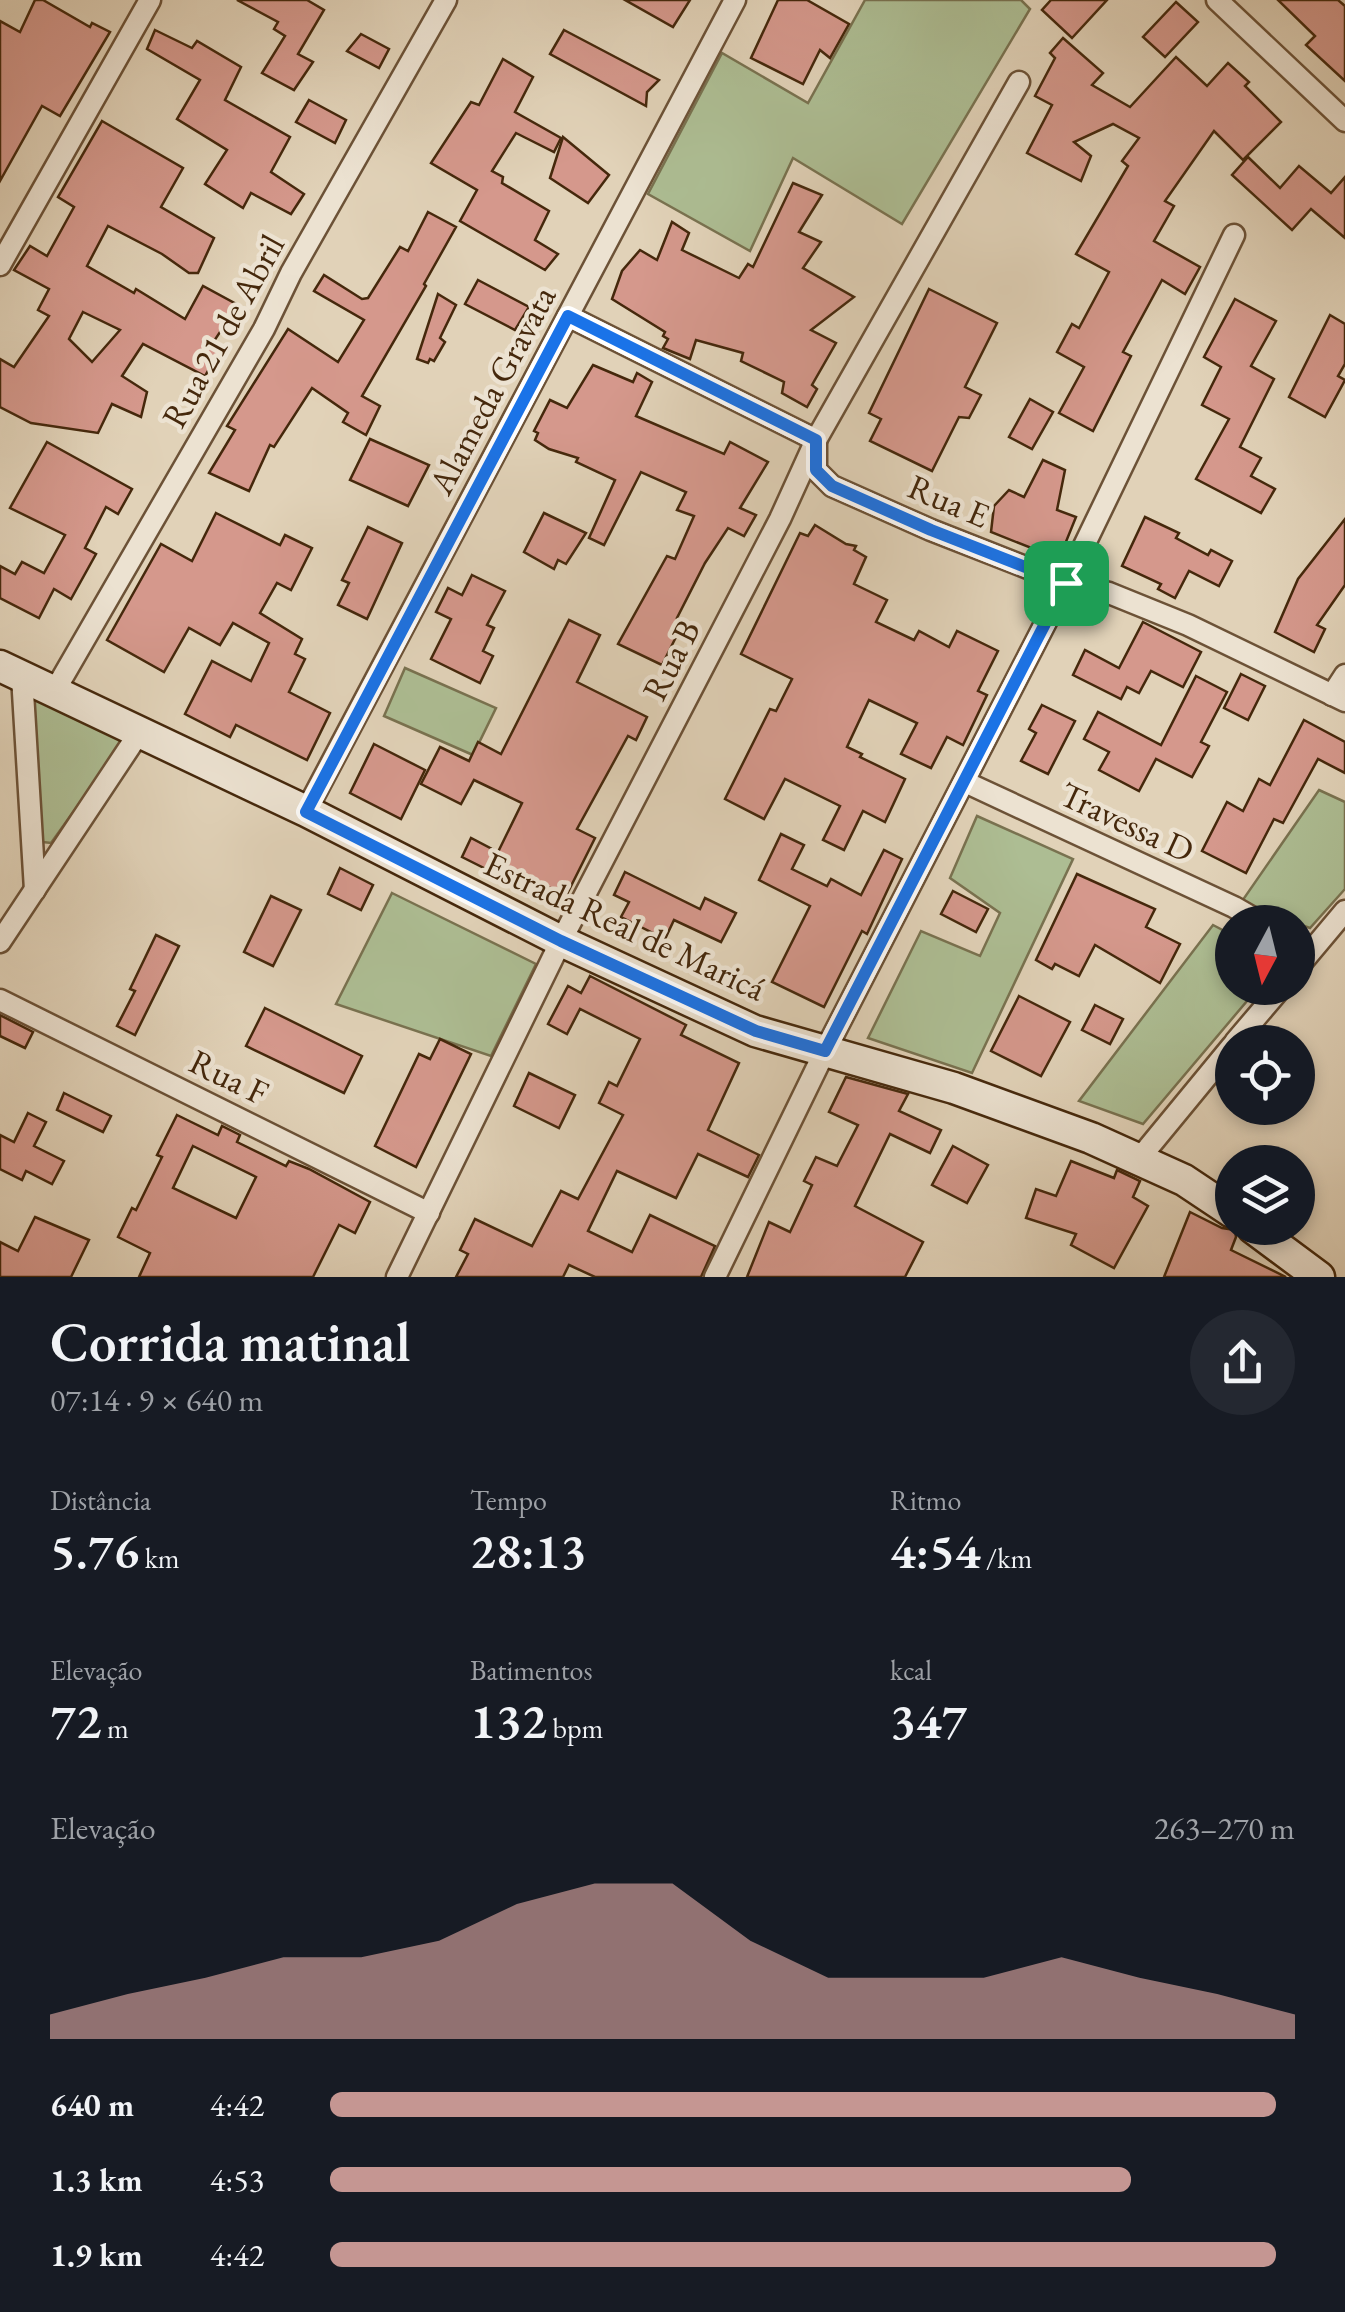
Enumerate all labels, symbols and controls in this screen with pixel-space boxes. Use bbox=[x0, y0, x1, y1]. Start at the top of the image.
street label: Rua 21 de Abril bbox=[151, 226, 294, 435]
street label: Alameda Gravata bbox=[417, 278, 565, 503]
street label: Rua E bbox=[902, 463, 997, 538]
pin bbox=[1024, 541, 1109, 626]
icon: arrive bbox=[1039, 556, 1094, 611]
street label: Rua B bbox=[631, 612, 710, 708]
street label: Travessa D bbox=[1053, 771, 1202, 872]
street label: Estrada Real de Maricá bbox=[477, 841, 773, 1010]
north arrow bbox=[1215, 905, 1315, 1005]
map controls bbox=[1215, 905, 1315, 1245]
button: locate bbox=[1215, 1025, 1315, 1125]
street label: Rua F bbox=[182, 1038, 276, 1115]
button: layers bbox=[1215, 1145, 1315, 1245]
text: Corrida matinal bbox=[50, 1306, 411, 1377]
button: share bbox=[1190, 1310, 1295, 1415]
text: 07:14 · 9 × 640 m bbox=[50, 1379, 263, 1421]
text: Distância bbox=[50, 1482, 151, 1518]
text: Tempo bbox=[470, 1482, 547, 1518]
text: Ritmo bbox=[890, 1482, 961, 1518]
text: 5.76 bbox=[50, 1518, 139, 1583]
text: 28:13 bbox=[470, 1518, 586, 1583]
text: 4:54 bbox=[890, 1518, 981, 1583]
text: km bbox=[139, 1540, 180, 1576]
text: /km bbox=[981, 1540, 1032, 1576]
text: Elevação bbox=[50, 1652, 142, 1688]
text: Batimentos bbox=[470, 1652, 592, 1688]
text: kcal bbox=[890, 1652, 932, 1688]
text: 72 bbox=[50, 1688, 101, 1753]
text: 132 bbox=[470, 1688, 547, 1753]
text: 347 bbox=[890, 1688, 967, 1753]
text: m bbox=[101, 1710, 129, 1746]
text: bpm bbox=[547, 1710, 603, 1746]
text: Elevação bbox=[50, 1807, 156, 1849]
text: 263–270 m bbox=[1154, 1807, 1295, 1849]
text: 640 m bbox=[50, 2084, 134, 2126]
text: 4:42 bbox=[210, 2084, 264, 2126]
text: 1.3 km bbox=[50, 2159, 143, 2201]
text: 4:53 bbox=[210, 2159, 264, 2201]
text: 1.9 km bbox=[50, 2234, 143, 2276]
text: 4:42 bbox=[210, 2234, 264, 2276]

